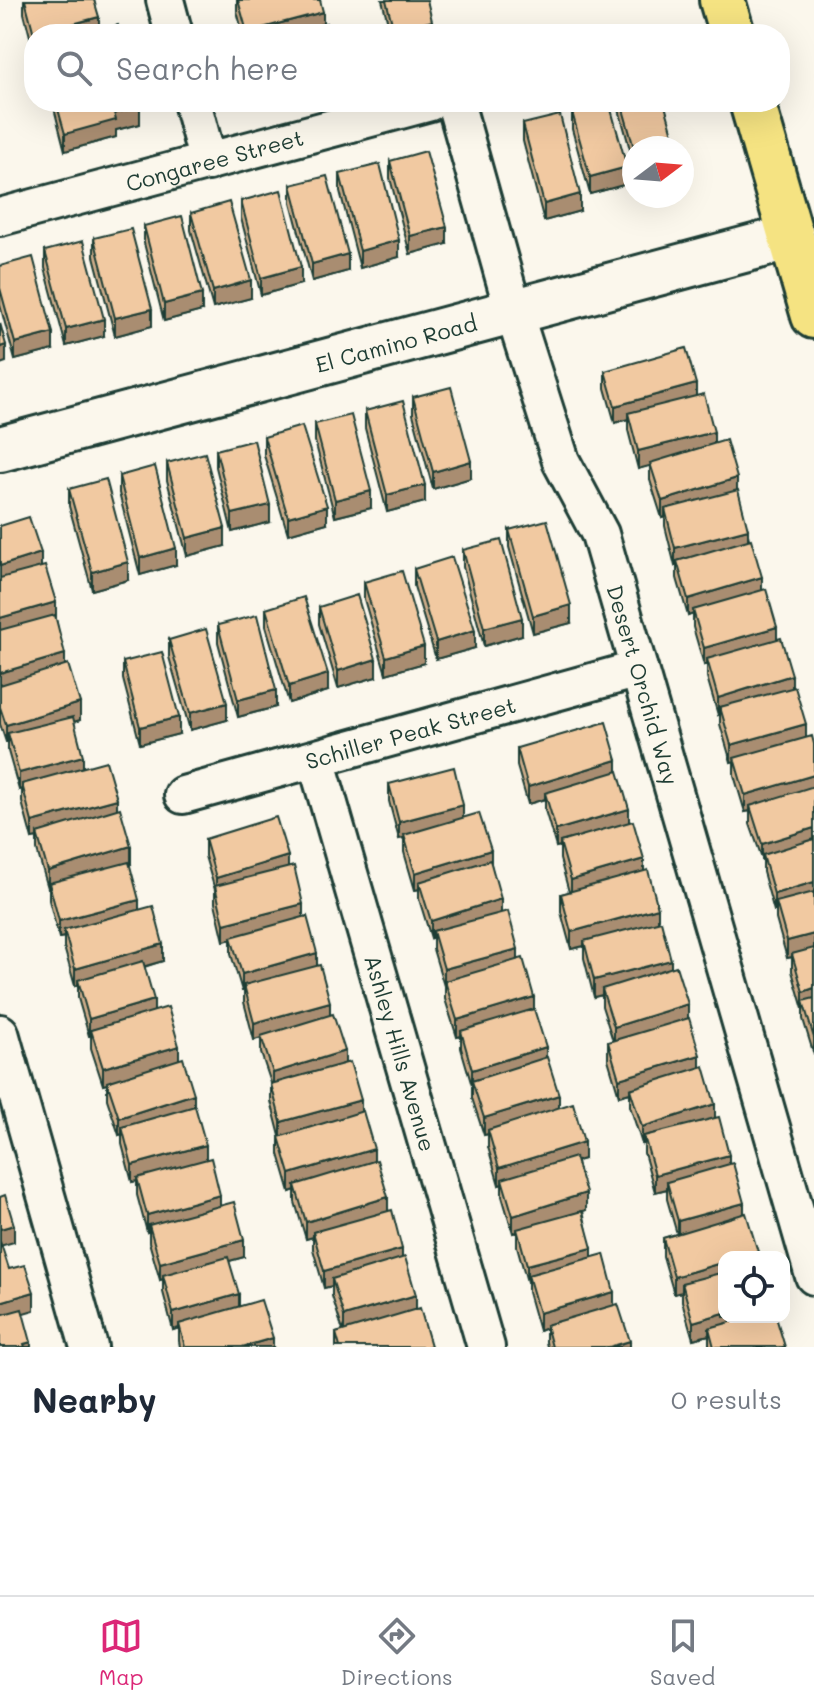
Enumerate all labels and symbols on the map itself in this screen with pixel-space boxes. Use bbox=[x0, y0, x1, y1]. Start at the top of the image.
street label: Congaree Street bbox=[122, 122, 307, 197]
north arrow bbox=[622, 136, 694, 208]
street label: El Camino Road bbox=[312, 308, 480, 378]
street label: Desert Orchid Way bbox=[601, 581, 686, 788]
street label: Schiller Peak Street bbox=[302, 689, 519, 775]
street label: Ashley Hills Avenue bbox=[359, 951, 443, 1155]

